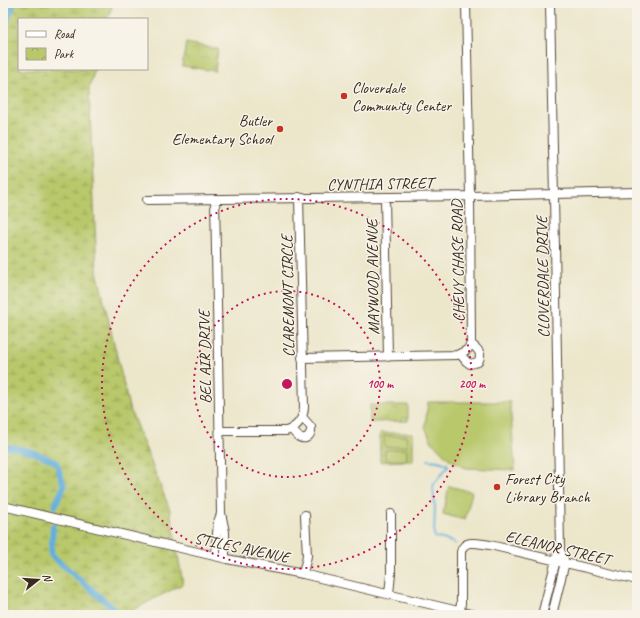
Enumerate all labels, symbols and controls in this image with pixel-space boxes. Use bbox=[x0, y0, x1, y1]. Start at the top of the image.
legend bbox=[18, 18, 148, 70]
text: Road bbox=[54, 26, 76, 42]
text: Park bbox=[54, 46, 75, 62]
place label: Cloverdale Community Center bbox=[352, 78, 452, 116]
marker: Cloverdale Community Center bbox=[339, 91, 349, 101]
place label: Butler Elementary School bbox=[172, 111, 275, 149]
marker: Butler Elementary School bbox=[275, 124, 285, 134]
street label: CYNTHIA STREET bbox=[327, 173, 438, 195]
street label: CHEVY CHASE ROAD bbox=[447, 198, 469, 322]
street label: CLOVERDALE DRIVE bbox=[532, 214, 554, 338]
street label: MAYWOOD AVENUE bbox=[362, 217, 384, 335]
street label: CLAREMONT CIRCLE bbox=[277, 232, 299, 357]
street label: BEL AIR DRIVE bbox=[194, 308, 216, 404]
text: 100 m bbox=[367, 376, 394, 392]
text: 200 m bbox=[459, 376, 486, 392]
centre of rings bbox=[280, 377, 294, 391]
place label: Forest City Library Branch bbox=[505, 469, 591, 507]
marker: Forest City Library Branch bbox=[492, 482, 502, 492]
street label: ELEANOR STREET bbox=[504, 526, 616, 571]
street label: STILES AVENUE bbox=[193, 528, 293, 568]
north arrow bbox=[18, 560, 58, 600]
text: N bbox=[40, 572, 56, 584]

